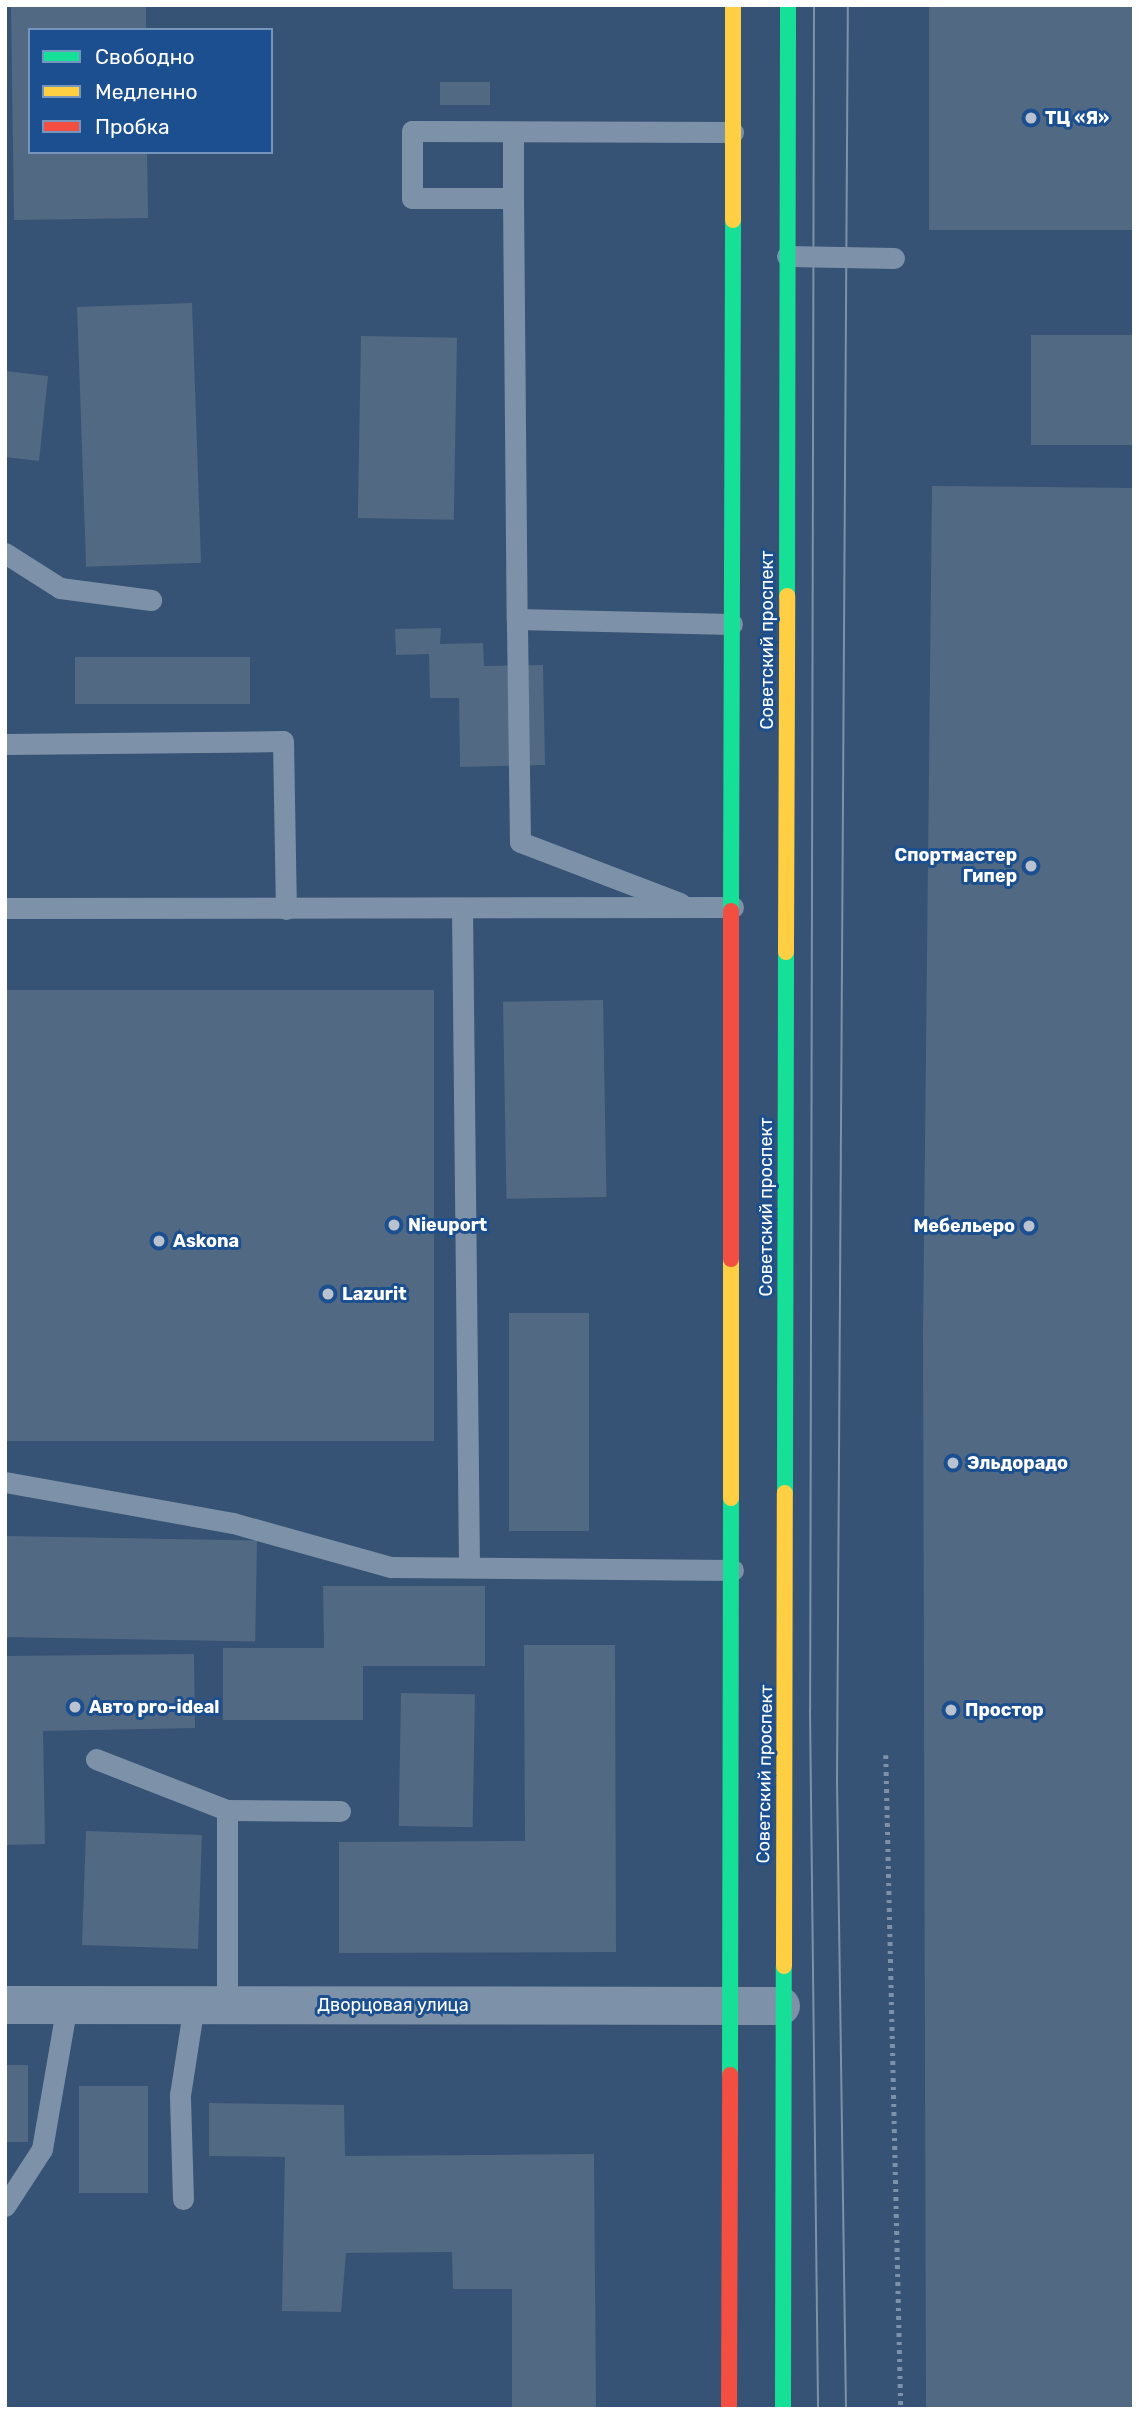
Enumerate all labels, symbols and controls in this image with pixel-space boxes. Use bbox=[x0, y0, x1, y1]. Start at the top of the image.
legend bbox=[28, 28, 273, 154]
text: Свободно bbox=[95, 44, 195, 69]
text: Медленно bbox=[95, 79, 198, 104]
place label: ТЦ «Я» bbox=[1045, 107, 1109, 129]
marker: ТЦ «Я» bbox=[1023, 110, 1039, 126]
text: Пробка bbox=[95, 114, 170, 139]
street label: Советский проспект bbox=[756, 551, 778, 729]
place label: Спортмастер Гипер bbox=[895, 845, 1017, 888]
marker: Спортмастер Гипер bbox=[1023, 858, 1039, 874]
street label: Советский проспект bbox=[755, 1118, 777, 1296]
place label: Nieuport bbox=[408, 1214, 487, 1236]
place label: Мебельеро bbox=[913, 1215, 1015, 1237]
marker: Nieuport bbox=[386, 1217, 402, 1233]
marker: Мебельеро bbox=[1021, 1218, 1037, 1234]
place label: Askona bbox=[173, 1230, 239, 1252]
marker: Askona bbox=[151, 1233, 167, 1249]
place label: Lazurit bbox=[342, 1283, 407, 1305]
marker: Lazurit bbox=[320, 1286, 336, 1302]
place label: Эльдорадо bbox=[967, 1452, 1068, 1474]
marker: Эльдорадо bbox=[945, 1455, 961, 1471]
street label: Советский проспект bbox=[753, 1684, 777, 1864]
place label: Авто pro-ideal bbox=[89, 1696, 219, 1718]
marker: Авто pro-ideal bbox=[67, 1699, 83, 1715]
place label: Простор bbox=[965, 1699, 1044, 1721]
marker: Простор bbox=[943, 1702, 959, 1718]
street label: Дворцовая улица bbox=[317, 1994, 469, 2016]

